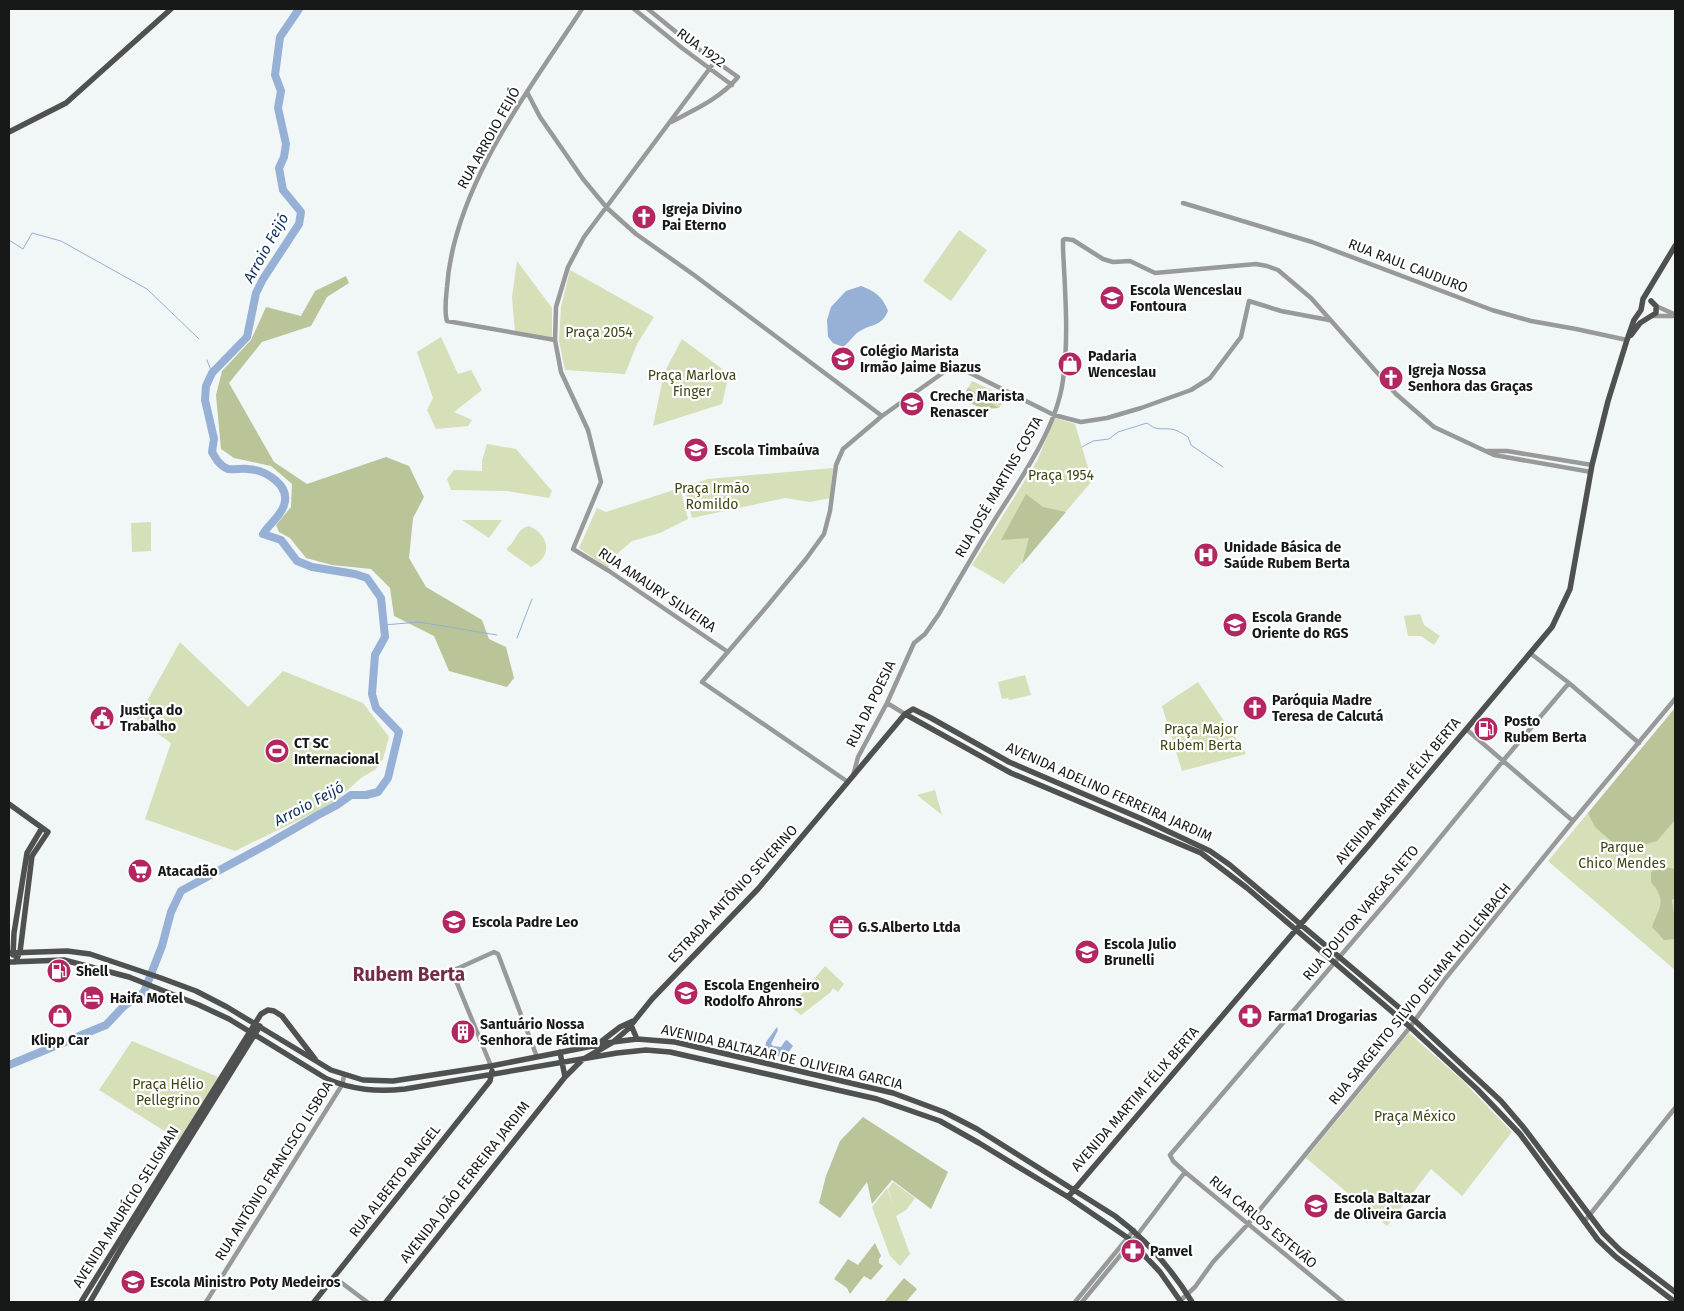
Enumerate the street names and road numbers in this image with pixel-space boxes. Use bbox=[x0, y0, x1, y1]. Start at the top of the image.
street label: RUA 1922 bbox=[673, 25, 729, 71]
street label: RUA ARROIO FEIJÓ bbox=[453, 84, 524, 192]
street label: RUA RAUL CAUDURO bbox=[1346, 235, 1470, 297]
street label: RUA JOSÉ MARTINS COSTA bbox=[951, 413, 1046, 561]
street label: RUA AMAURY SILVEIRA bbox=[595, 544, 719, 636]
street label: RUA DA POESIA bbox=[843, 658, 899, 750]
street label: AVENIDA MARTIM FÉLIX BERTA bbox=[1331, 714, 1464, 868]
street label: AVENIDA ADELINO FERREIRA JARDIM bbox=[1003, 739, 1215, 845]
street label: ESTRADA ANTÔNIO SEVERINO bbox=[664, 821, 801, 966]
street label: RUA DOUTOR VARGAS NETO bbox=[1299, 842, 1423, 984]
street label: RUA SARGENTO SILVIO DELMAR HOLLENBACH bbox=[1325, 880, 1515, 1108]
street label: AVENIDA BALTAZAR DE OLIVEIRA GARCIA bbox=[659, 1021, 905, 1093]
street label: AVENIDA MARTIM FÉLIX BERTA bbox=[1067, 1023, 1202, 1175]
street label: RUA ANTÔNIO FRANCISCO LISBOA bbox=[211, 1077, 336, 1264]
street label: AVENIDA JOÃO FERREIRA JARDIM bbox=[397, 1098, 533, 1266]
street label: RUA ALBERTO RANGEL bbox=[346, 1121, 444, 1241]
street label: AVENIDA MAURÍCIO SELIGMAN bbox=[68, 1123, 183, 1291]
street label: RUA CARLOS ESTEVÃO bbox=[1206, 1172, 1320, 1272]

